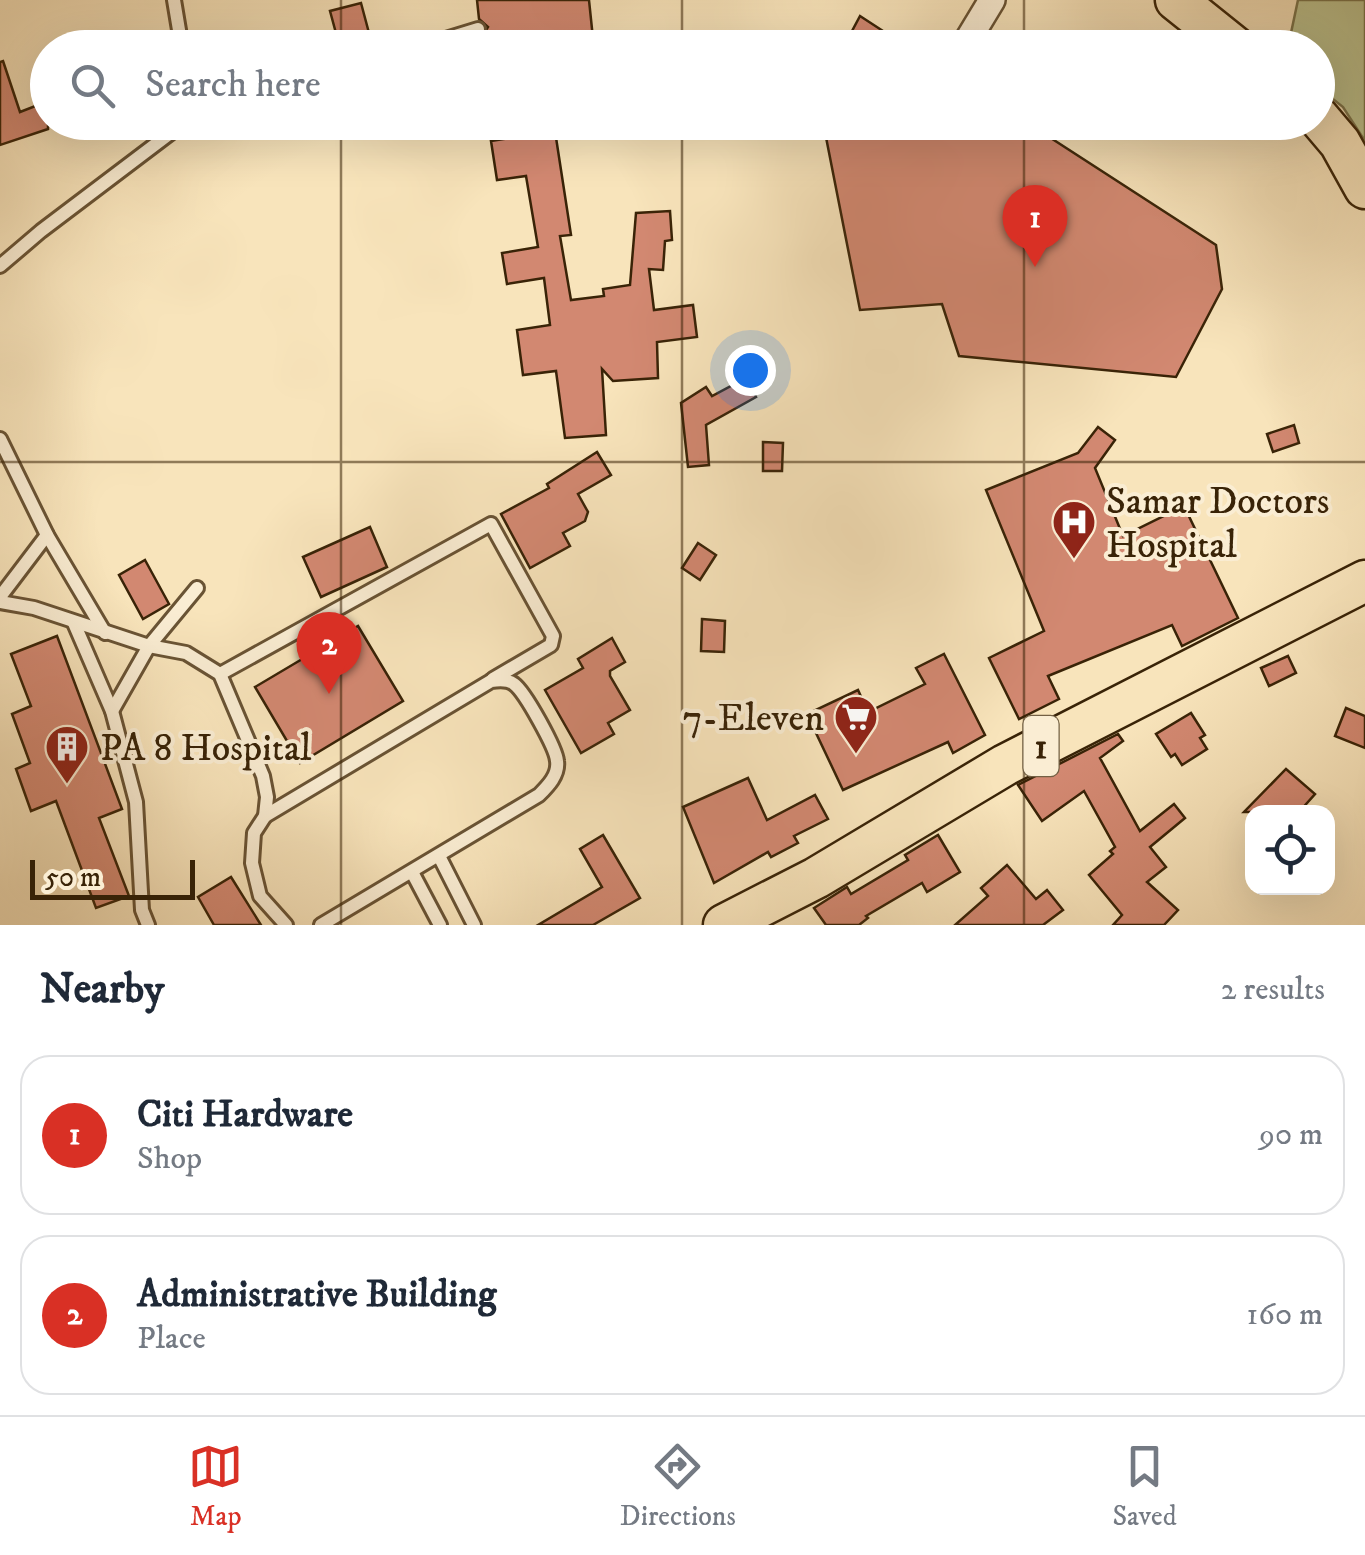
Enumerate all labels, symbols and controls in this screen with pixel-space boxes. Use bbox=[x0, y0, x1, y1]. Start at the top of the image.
search box bbox=[30, 30, 1335, 140]
icon: search bbox=[65, 58, 120, 113]
text: Search here bbox=[145, 61, 321, 109]
pin: 1 bbox=[1002, 184, 1068, 267]
your location bbox=[725, 345, 776, 396]
place label: Samar Doctors Hospital bbox=[1106, 478, 1330, 570]
hospital icon: Samar Doctors Hospital bbox=[1051, 499, 1097, 560]
pin: 2 bbox=[296, 612, 362, 694]
supermarket icon: 7-Eleven bbox=[833, 694, 879, 755]
place label: 7-Eleven bbox=[682, 695, 824, 743]
road number: 1 bbox=[1024, 716, 1058, 776]
building icon: PA 8 Hospital bbox=[44, 724, 90, 785]
place label: PA 8 Hospital bbox=[100, 725, 312, 773]
map controls bbox=[1245, 805, 1335, 895]
button: locate bbox=[1245, 805, 1335, 895]
scale bar bbox=[30, 855, 195, 900]
text: 50 m bbox=[45, 860, 101, 895]
text: Nearby bbox=[40, 964, 164, 1016]
text: 2 results bbox=[1221, 970, 1325, 1010]
text: Citi Hardware bbox=[137, 1091, 353, 1139]
text: 1 bbox=[69, 1115, 80, 1155]
text: 90 m bbox=[1259, 1115, 1323, 1155]
text: Shop bbox=[137, 1139, 202, 1179]
text: Administrative Building bbox=[137, 1271, 497, 1319]
text: 2 bbox=[67, 1295, 82, 1335]
text: 160 m bbox=[1247, 1295, 1323, 1335]
text: Place bbox=[137, 1319, 206, 1359]
tab: Map bbox=[188, 1439, 243, 1534]
tab: Directions bbox=[620, 1439, 736, 1534]
tab: Saved bbox=[1112, 1439, 1177, 1534]

